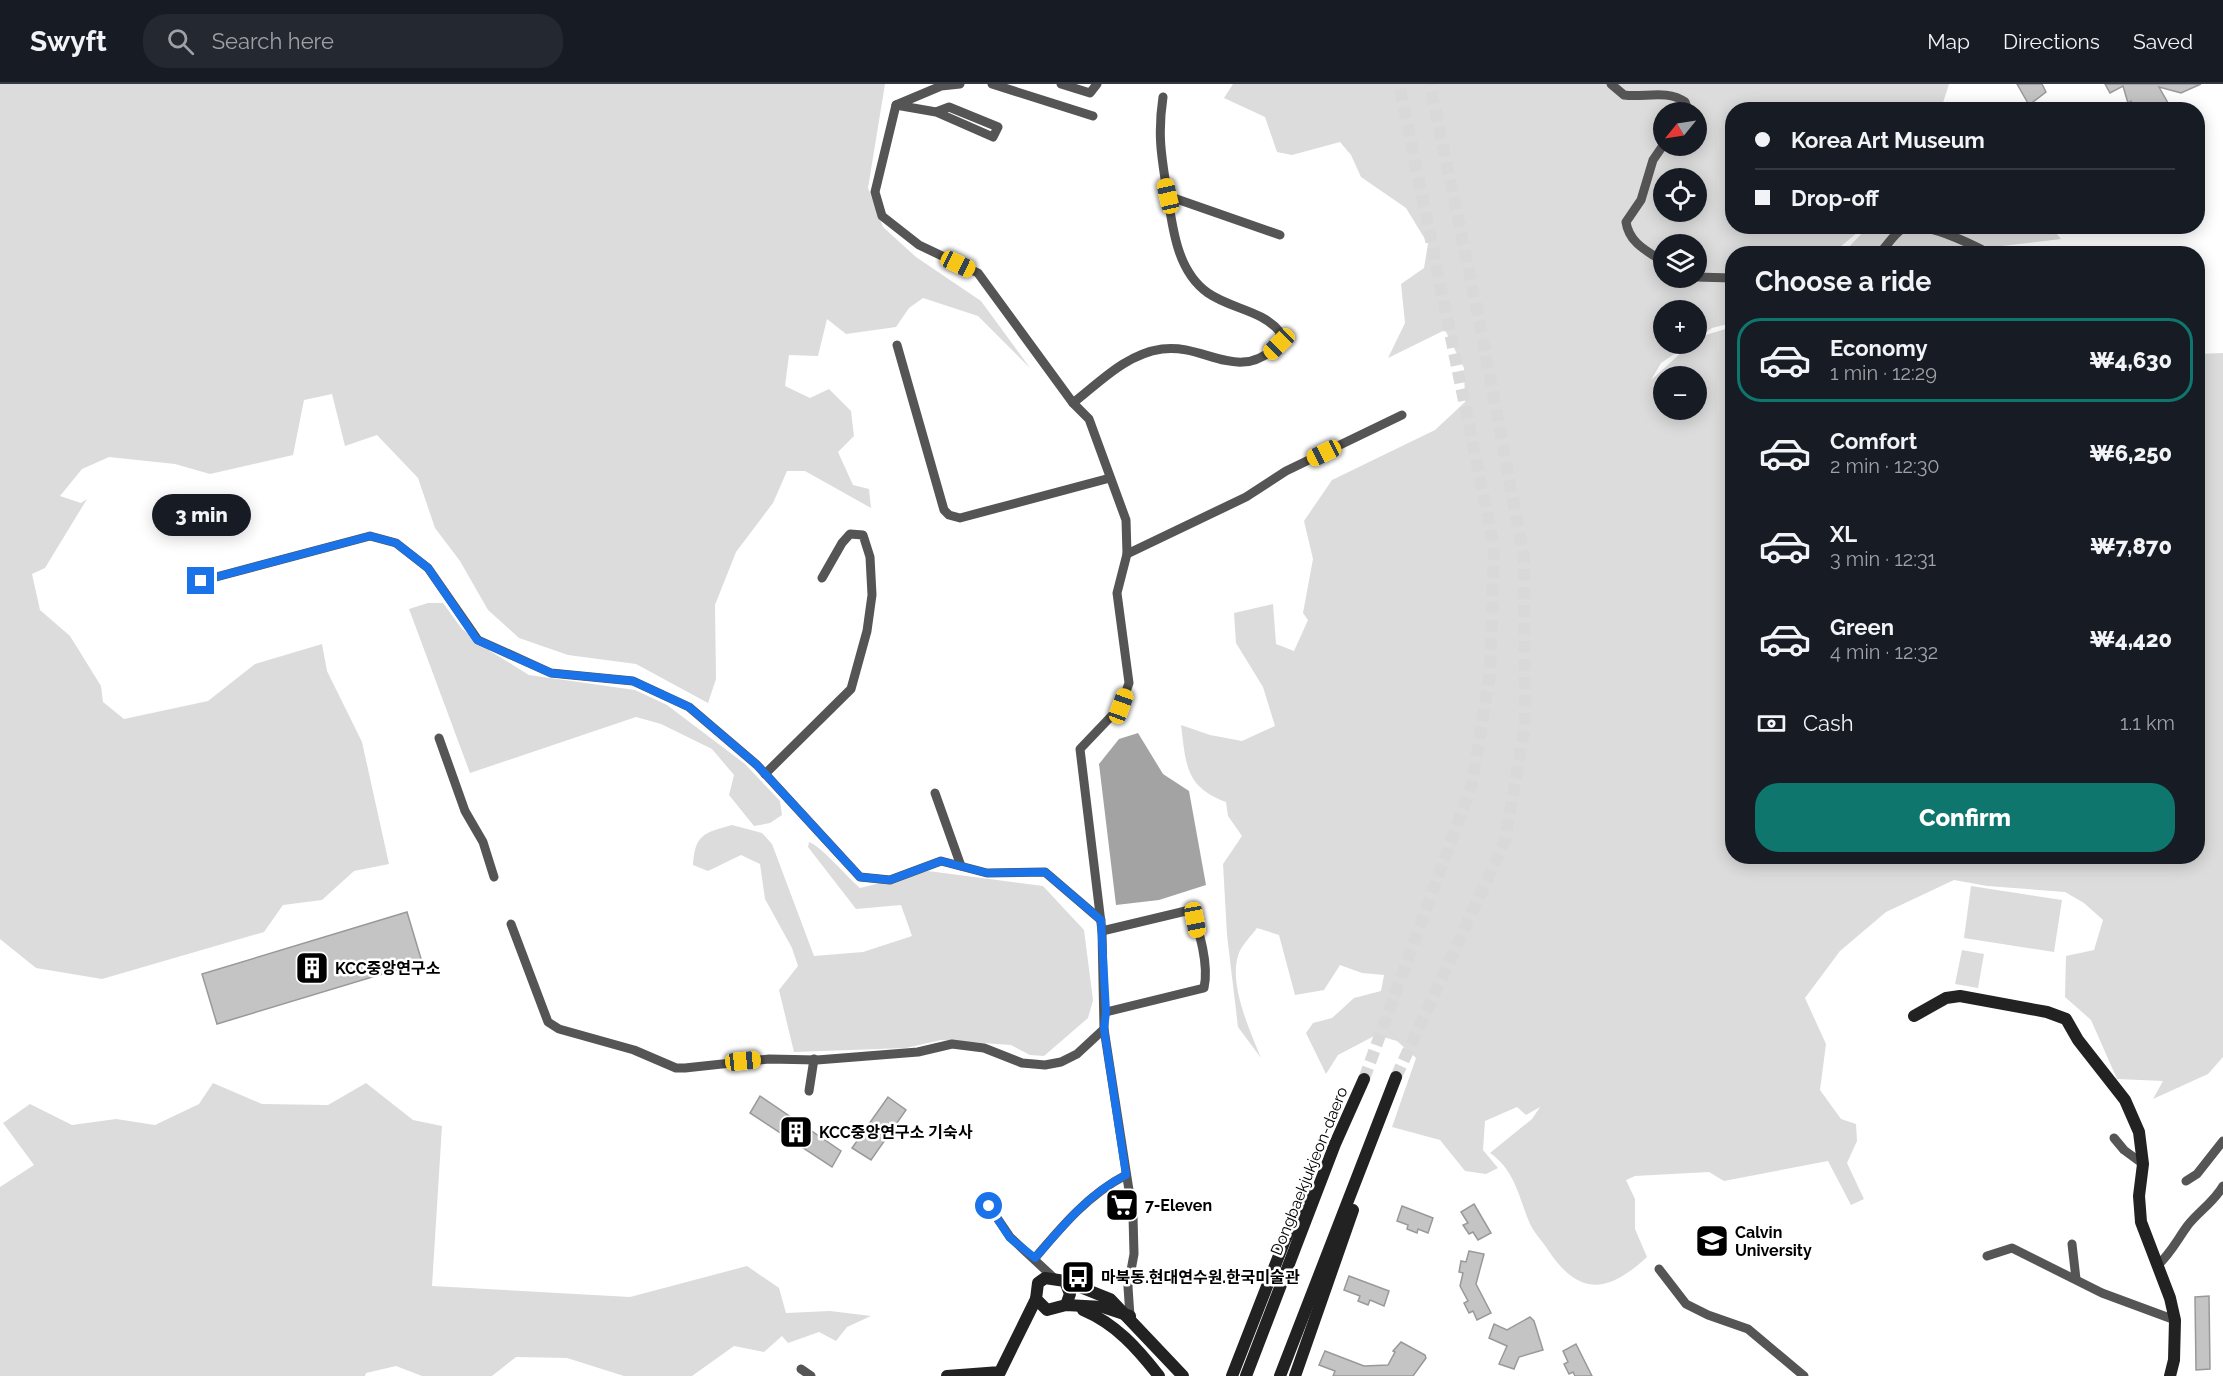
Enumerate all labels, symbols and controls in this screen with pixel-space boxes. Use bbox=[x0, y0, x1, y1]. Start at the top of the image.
search box bbox=[143, 14, 563, 68]
text: Swyft bbox=[30, 25, 107, 58]
icon: search bbox=[164, 25, 197, 58]
text: Search here bbox=[212, 28, 334, 54]
text: Map bbox=[1927, 29, 1970, 54]
text: Directions bbox=[2003, 29, 2100, 54]
text: Saved bbox=[2133, 29, 2193, 54]
north arrow bbox=[1653, 102, 1707, 156]
map controls bbox=[1653, 102, 1707, 420]
text: Korea Art Museum bbox=[1791, 127, 1985, 153]
button: locate bbox=[1653, 168, 1707, 222]
car bbox=[1155, 176, 1181, 216]
text: Drop-off bbox=[1791, 185, 1879, 211]
button: layers bbox=[1653, 234, 1707, 288]
car bbox=[938, 248, 978, 280]
text: Choose a ride bbox=[1755, 266, 1931, 297]
button: + bbox=[1653, 300, 1707, 354]
car bbox=[1260, 325, 1298, 363]
icon: car bbox=[1758, 333, 1812, 387]
text: Economy bbox=[1830, 335, 1928, 361]
text: ₩4,630 bbox=[2089, 347, 2172, 373]
text: 1 min · 12:29 bbox=[1830, 361, 1937, 385]
button: − bbox=[1653, 366, 1707, 420]
icon: car bbox=[1758, 426, 1812, 480]
text: Comfort bbox=[1830, 428, 1917, 454]
car bbox=[1304, 437, 1344, 469]
text: ₩6,250 bbox=[2089, 440, 2172, 466]
text: 2 min · 12:30 bbox=[1830, 454, 1940, 478]
callout: 3 min bbox=[152, 494, 250, 536]
text: 3 min bbox=[175, 503, 228, 527]
icon: car bbox=[1758, 519, 1812, 573]
text: XL bbox=[1830, 521, 1857, 547]
text: ₩7,870 bbox=[2090, 533, 2172, 559]
text: 3 min · 12:31 bbox=[1830, 547, 1936, 571]
route end bbox=[187, 567, 214, 594]
icon: car bbox=[1758, 612, 1812, 666]
text: Green bbox=[1830, 614, 1894, 640]
text: ₩4,420 bbox=[2089, 626, 2172, 652]
text: 4 min · 12:32 bbox=[1830, 640, 1938, 664]
car bbox=[1106, 686, 1136, 726]
icon: cash bbox=[1755, 707, 1788, 740]
text: Cash bbox=[1803, 710, 1854, 736]
text: 1.1 km bbox=[2120, 711, 2175, 735]
button: Confirm bbox=[1755, 783, 2175, 852]
car bbox=[1183, 901, 1207, 939]
building icon: KCC중앙연구소 bbox=[294, 950, 330, 986]
place label: KCC중앙연구소 bbox=[335, 959, 441, 978]
car bbox=[724, 1050, 762, 1072]
street label: Dongbaekjukjeon-daero bbox=[1267, 1084, 1351, 1258]
building icon: KCC중앙연구소 기숙사 bbox=[778, 1114, 814, 1150]
place label: KCC중앙연구소 기숙사 bbox=[819, 1123, 973, 1142]
supermarket icon: 7-Eleven bbox=[1104, 1187, 1140, 1223]
route start bbox=[975, 1192, 1002, 1219]
place label: 7-Eleven bbox=[1145, 1196, 1212, 1215]
school or university icon: Calvin University bbox=[1694, 1223, 1730, 1259]
place label: Calvin University bbox=[1735, 1223, 1812, 1260]
bus stop icon: 마북동.현대연수원.한국미술관 bbox=[1060, 1259, 1096, 1295]
place label: 마북동.현대연수원.한국미술관 bbox=[1101, 1268, 1300, 1287]

